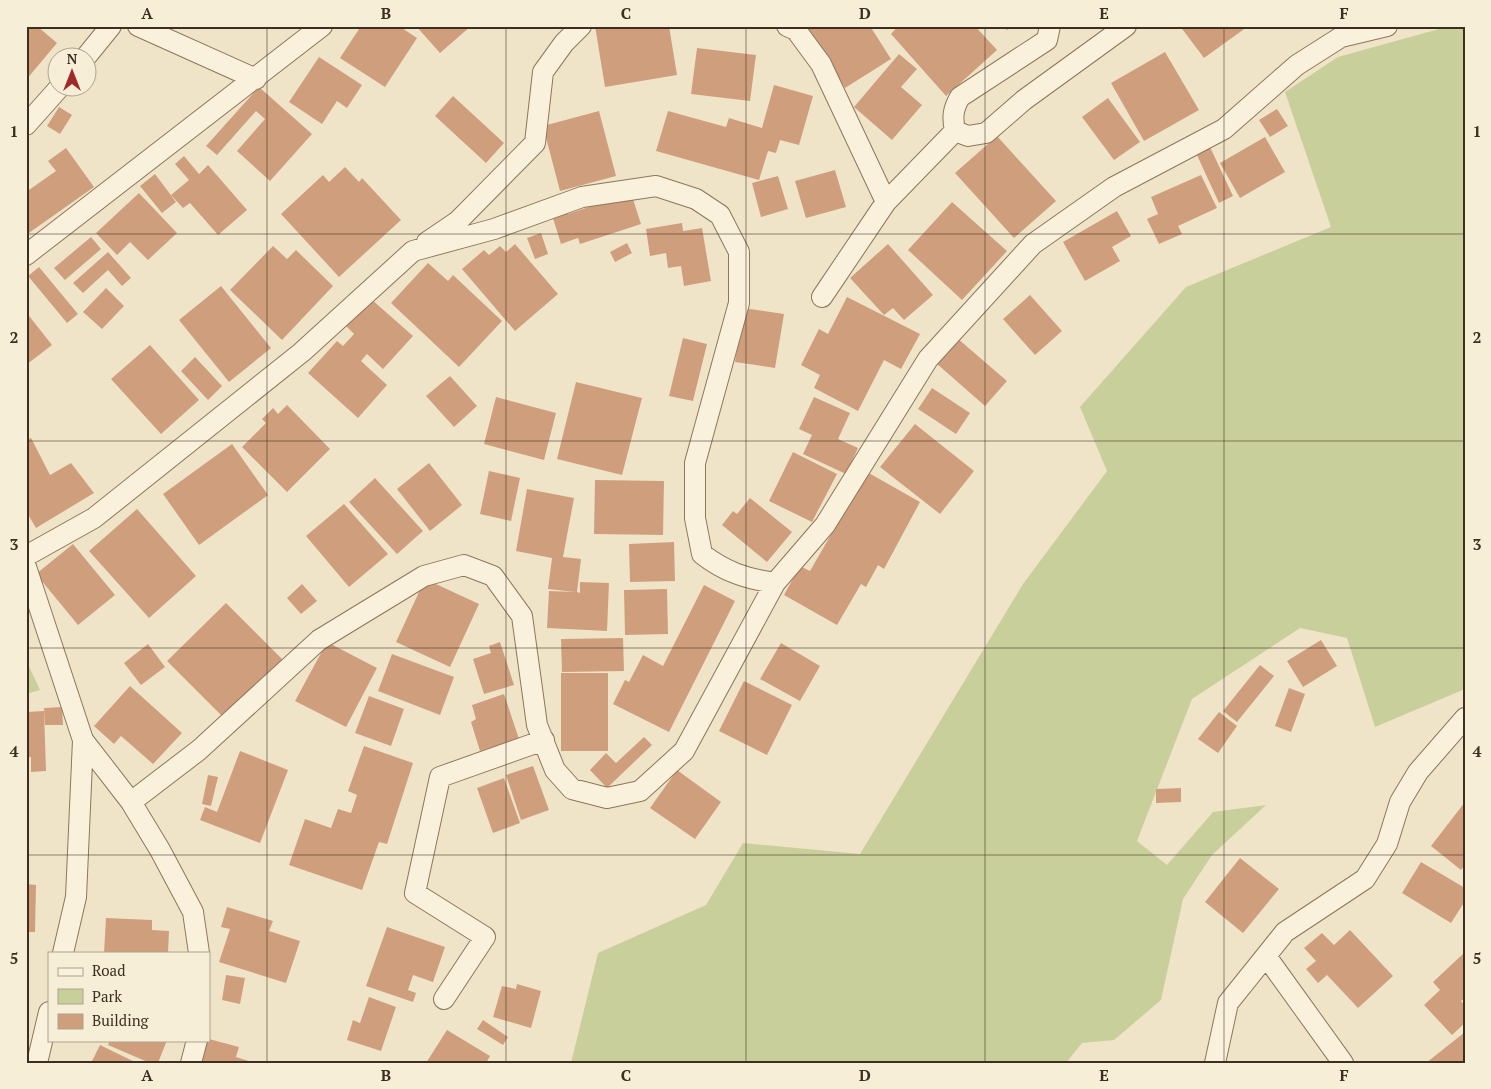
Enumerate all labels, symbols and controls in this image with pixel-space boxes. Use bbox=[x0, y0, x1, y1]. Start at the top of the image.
text: A bbox=[141, 2, 153, 24]
text: B bbox=[381, 2, 391, 24]
text: C bbox=[621, 2, 631, 24]
text: D bbox=[859, 2, 871, 24]
text: E bbox=[1099, 2, 1109, 24]
text: F bbox=[1339, 2, 1349, 24]
north arrow bbox=[48, 48, 98, 98]
text: N bbox=[67, 49, 78, 68]
text: 1 bbox=[9, 120, 19, 142]
text: 1 bbox=[1472, 120, 1482, 142]
text: 2 bbox=[9, 326, 19, 348]
text: 2 bbox=[1472, 326, 1482, 348]
text: 3 bbox=[9, 533, 19, 555]
text: 3 bbox=[1472, 533, 1482, 555]
text: 4 bbox=[9, 740, 19, 762]
text: 4 bbox=[1472, 740, 1482, 762]
text: 5 bbox=[9, 947, 19, 969]
text: 5 bbox=[1472, 947, 1482, 969]
legend bbox=[48, 952, 210, 1042]
text: Road bbox=[92, 960, 125, 980]
text: Park bbox=[92, 986, 122, 1006]
text: Building bbox=[92, 1010, 150, 1030]
text: A bbox=[141, 1064, 153, 1086]
text: B bbox=[381, 1064, 391, 1086]
text: C bbox=[621, 1064, 631, 1086]
text: D bbox=[859, 1064, 871, 1086]
text: E bbox=[1099, 1064, 1109, 1086]
text: F bbox=[1339, 1064, 1349, 1086]

